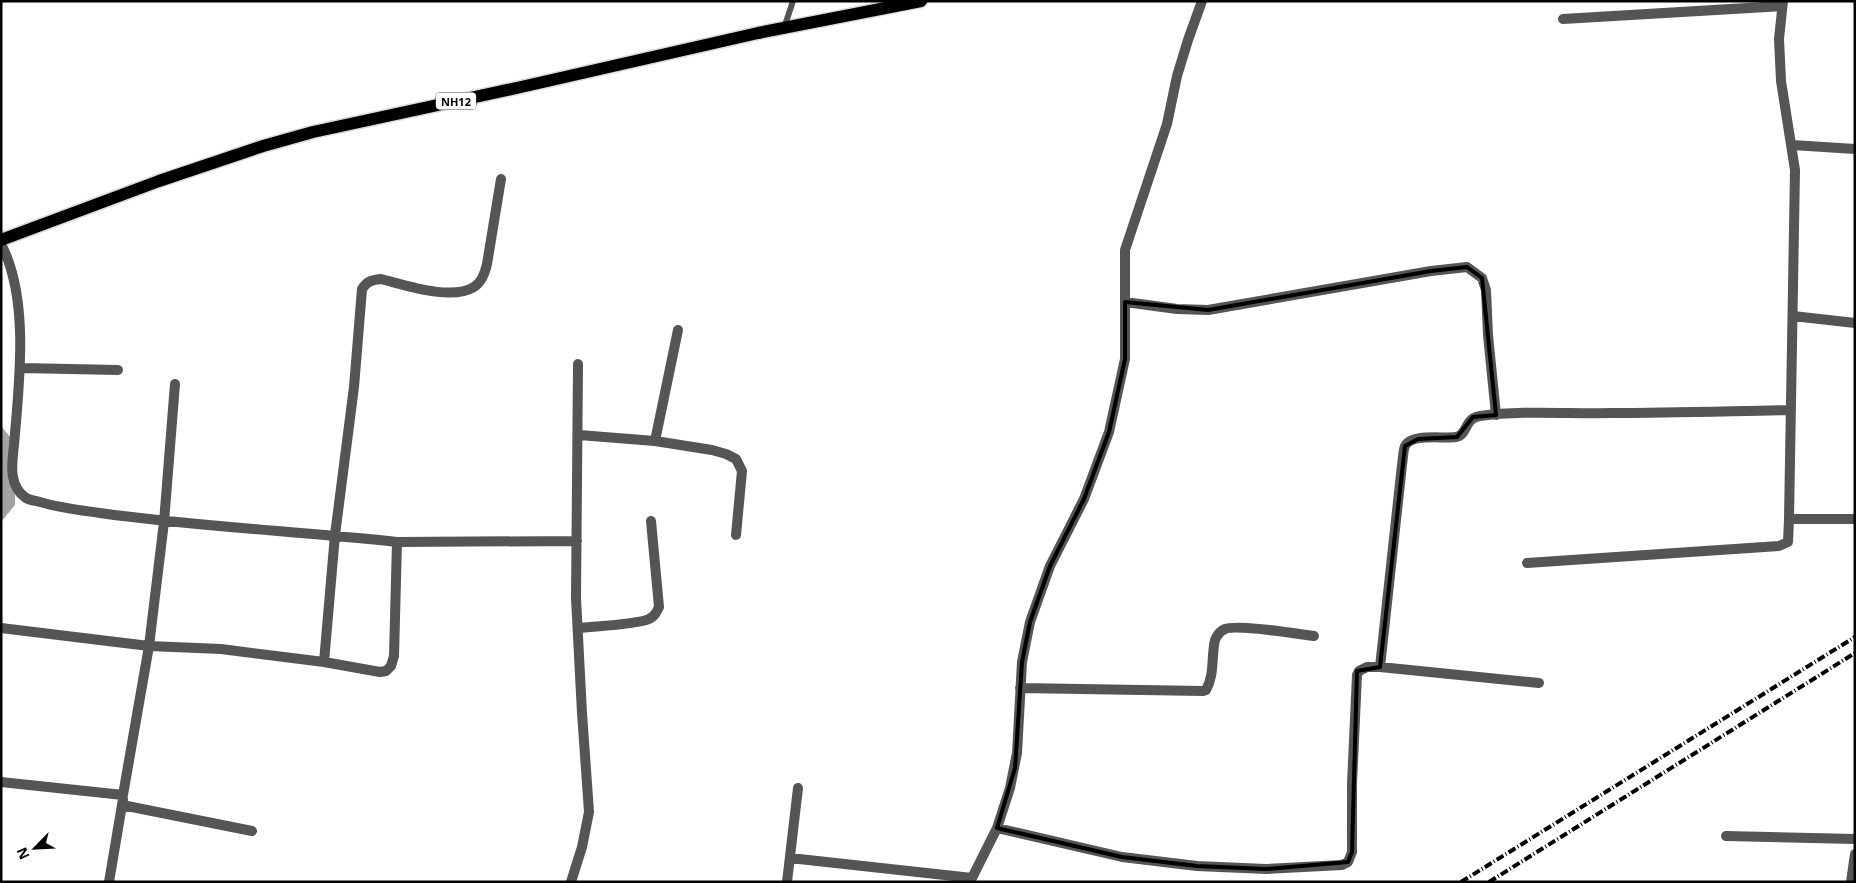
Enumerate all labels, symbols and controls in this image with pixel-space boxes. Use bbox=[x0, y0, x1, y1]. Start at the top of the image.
road number: NH12 bbox=[436, 92, 476, 110]
north arrow bbox=[10, 823, 60, 873]
text: N bbox=[12, 844, 34, 863]

